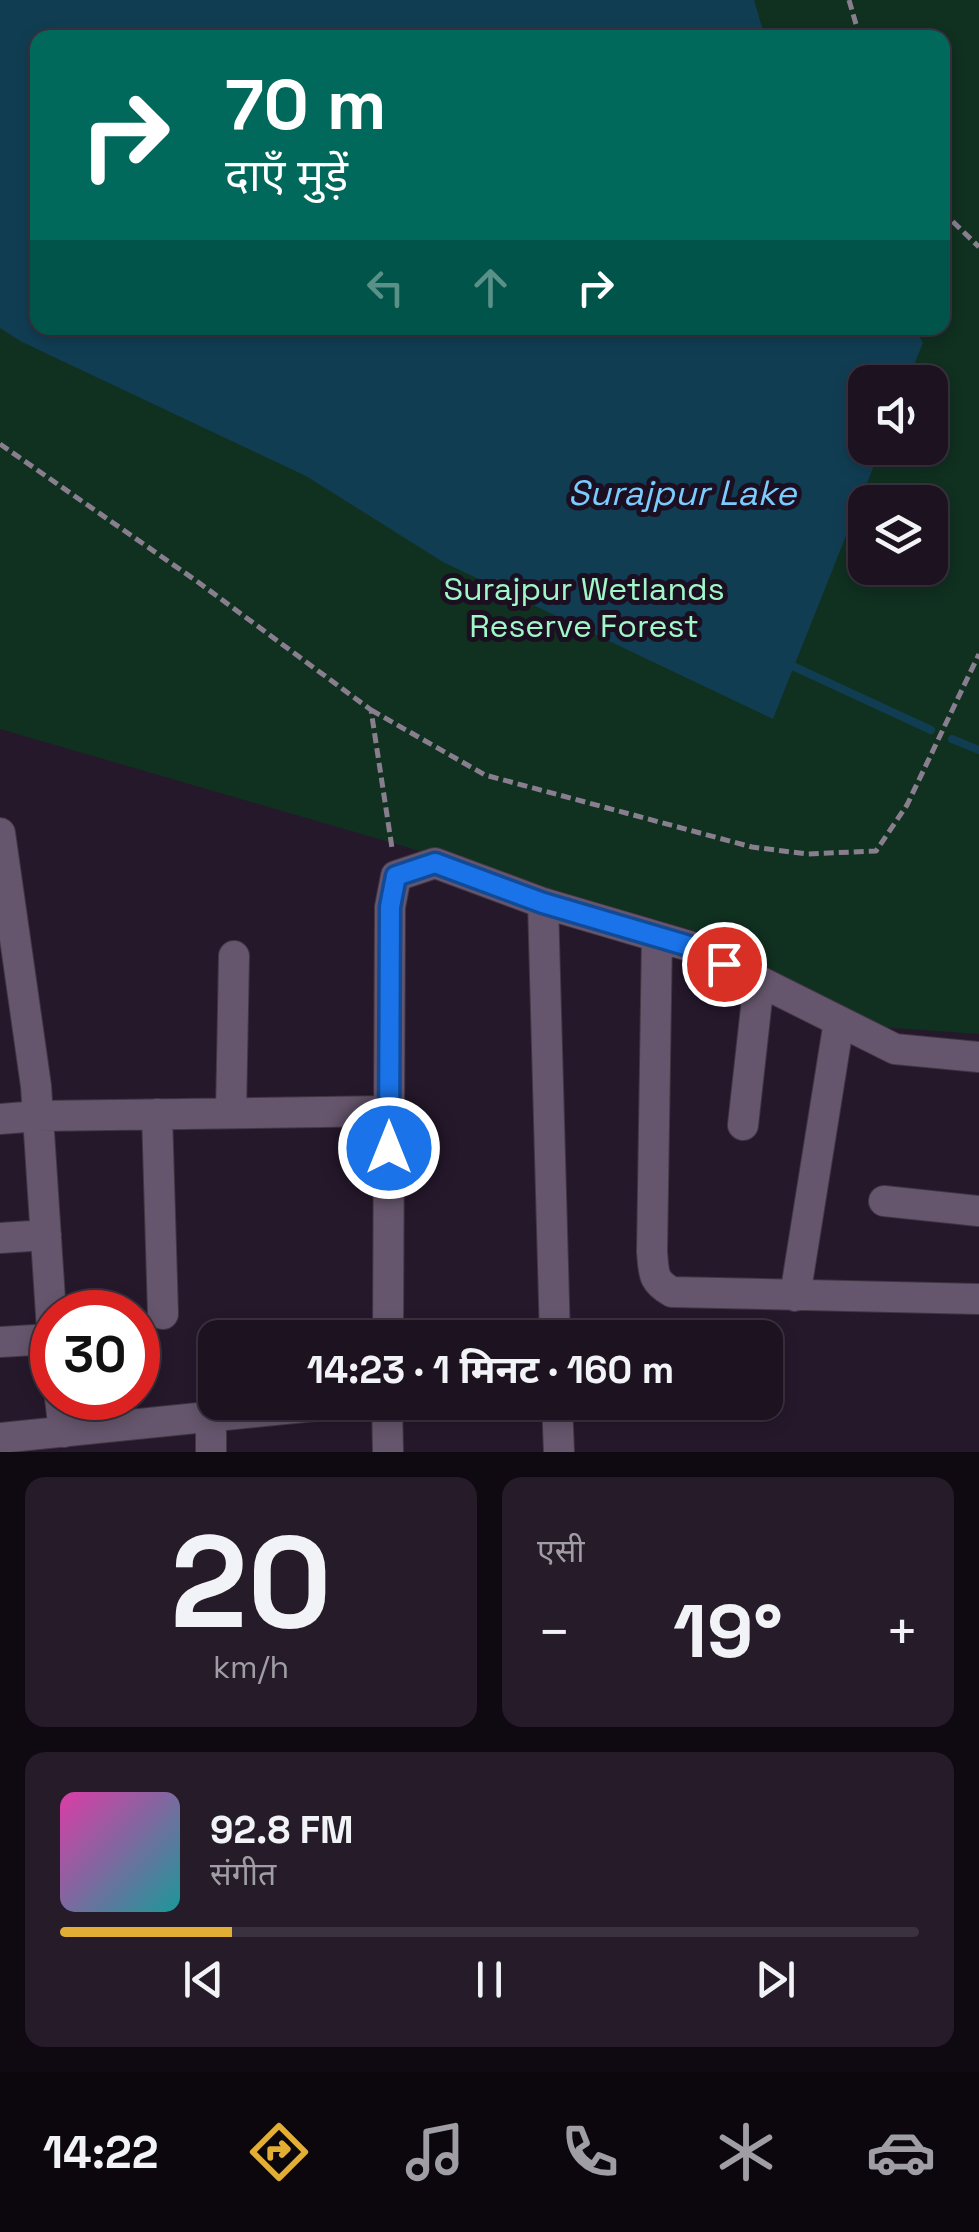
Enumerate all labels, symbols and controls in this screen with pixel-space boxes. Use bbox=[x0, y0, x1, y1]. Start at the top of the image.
text: 70 m bbox=[225, 60, 386, 149]
icon: right bbox=[60, 70, 190, 200]
text: दाएँ मुड़ें bbox=[225, 147, 348, 204]
icon: left bbox=[358, 260, 413, 315]
icon: ahead bbox=[463, 260, 518, 315]
icon: right bbox=[568, 260, 623, 315]
map controls bbox=[848, 365, 948, 585]
button: sound bbox=[848, 365, 948, 465]
water label: Surajpur Lake bbox=[568, 471, 797, 515]
button: layers bbox=[848, 485, 948, 585]
park label: Surajpur Wetlands Reserve Forest bbox=[443, 569, 725, 646]
pin bbox=[682, 922, 767, 1007]
icon: arrive bbox=[697, 937, 752, 992]
position arrow bbox=[337, 1096, 441, 1200]
speed limit sign: 30 bbox=[30, 1290, 160, 1420]
text: 14:23 · 1 मिनट · 160 m bbox=[307, 1346, 674, 1394]
text: 20 bbox=[170, 1499, 332, 1665]
text: एसी bbox=[537, 1531, 585, 1571]
text: 19° bbox=[673, 1583, 783, 1679]
text: − bbox=[537, 1597, 571, 1667]
text: + bbox=[885, 1597, 919, 1667]
text: km/h bbox=[213, 1647, 289, 1687]
text: 92.8 FM bbox=[210, 1806, 354, 1854]
text: संगीत bbox=[210, 1854, 276, 1894]
icon: previous bbox=[176, 1952, 231, 2007]
icon: pause bbox=[462, 1952, 517, 2007]
icon: next bbox=[748, 1952, 803, 2007]
icon: directions bbox=[244, 2117, 314, 2187]
icon: music bbox=[400, 2117, 470, 2187]
icon: phone bbox=[555, 2117, 625, 2187]
icon: climate bbox=[711, 2117, 781, 2187]
icon: car bbox=[866, 2117, 936, 2187]
text: 14:22 bbox=[43, 2124, 159, 2181]

